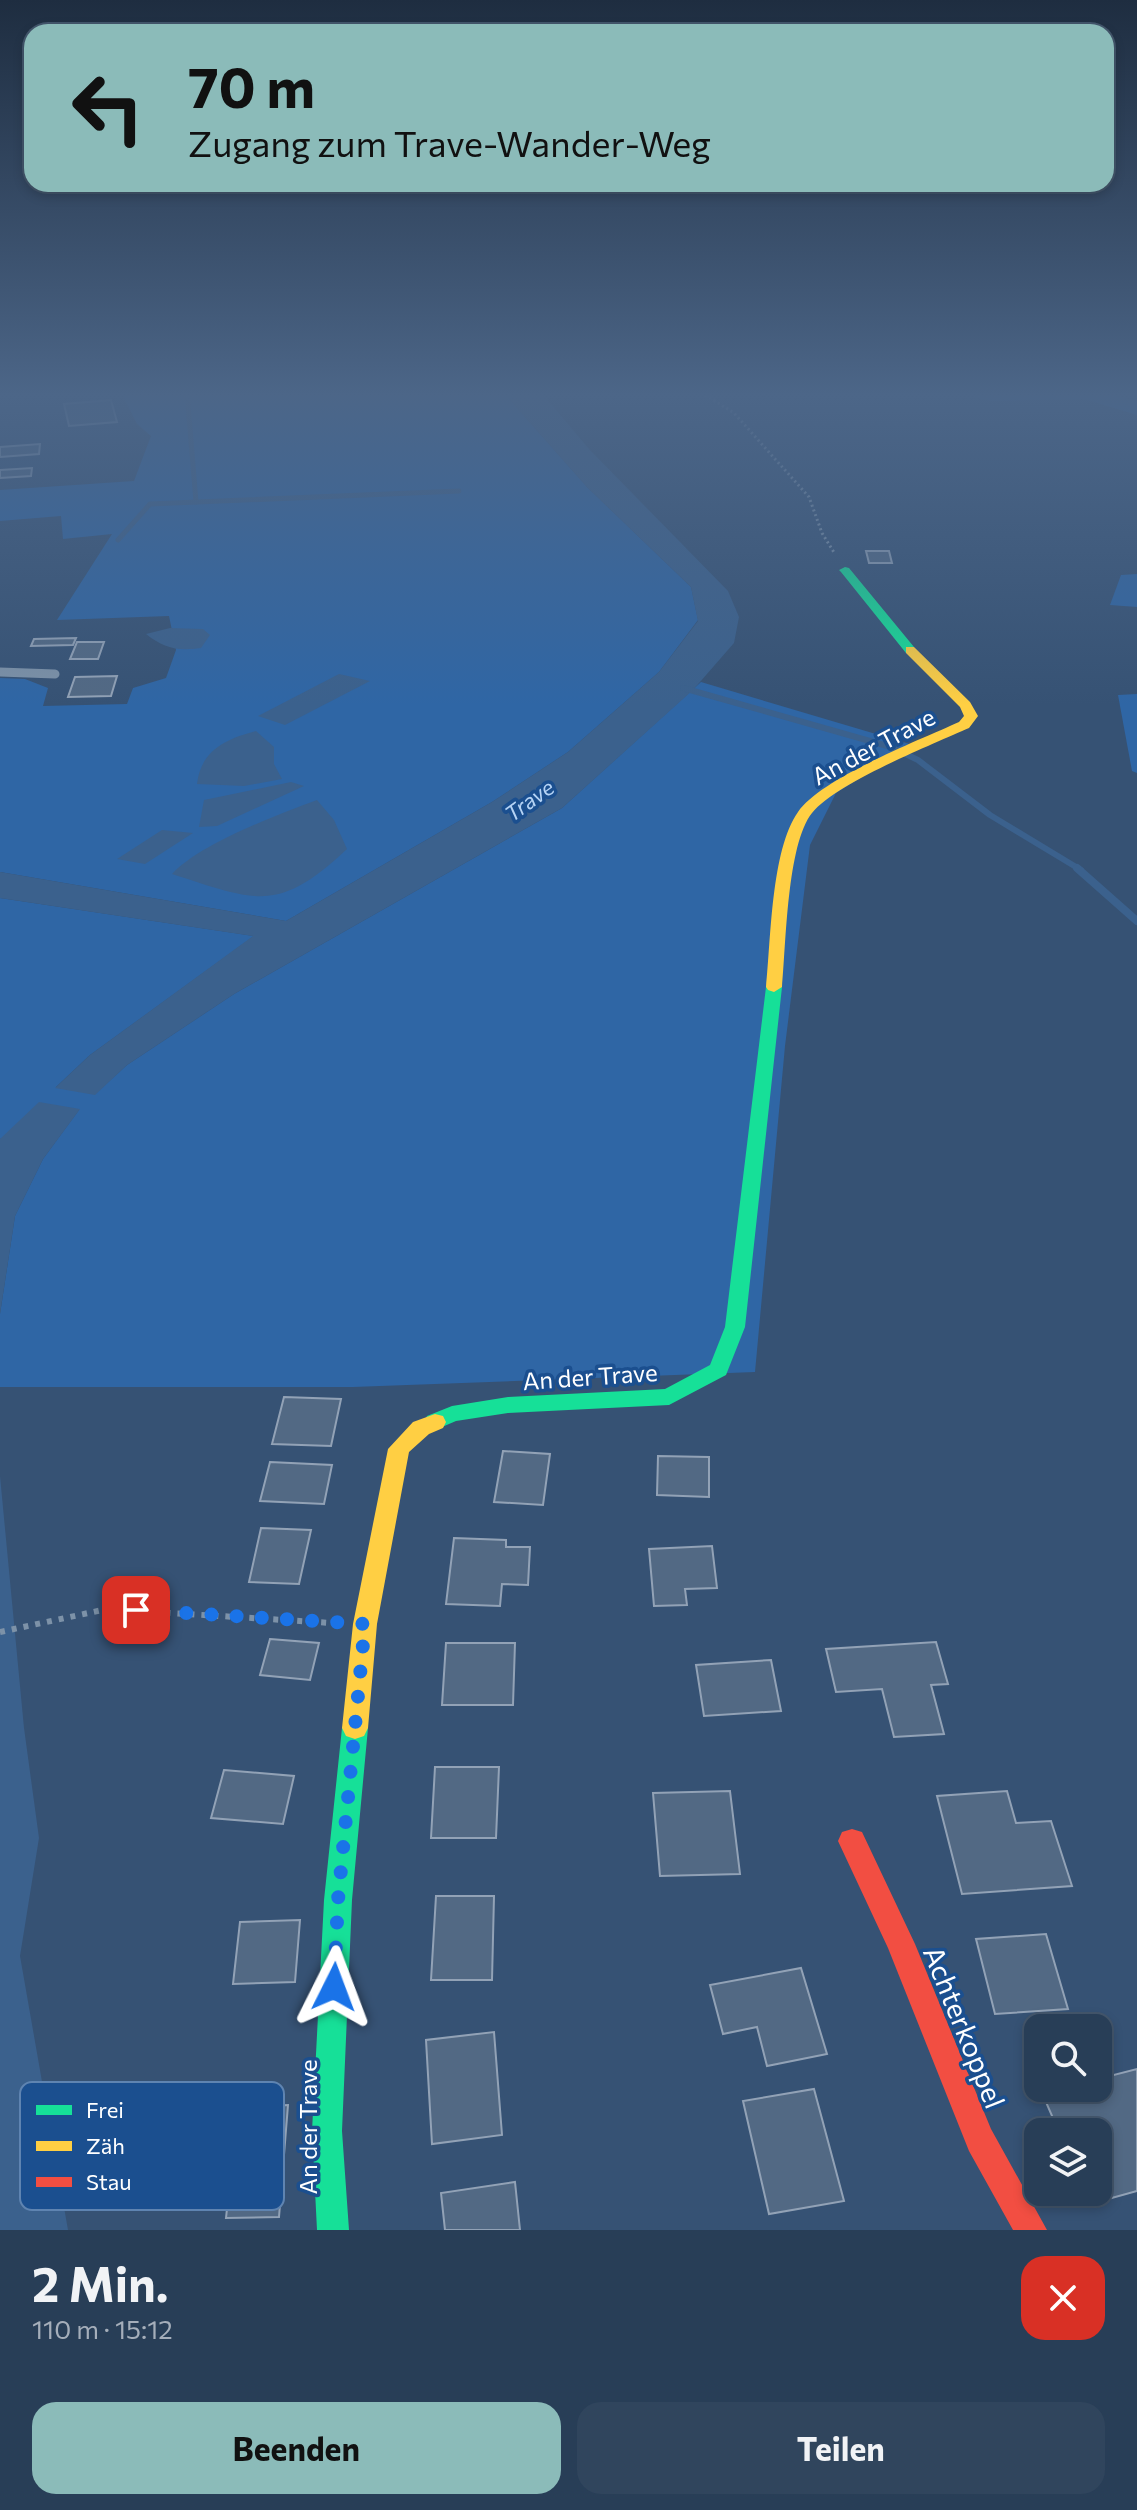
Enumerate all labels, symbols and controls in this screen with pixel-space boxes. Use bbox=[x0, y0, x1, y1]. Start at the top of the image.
text: 70 m bbox=[188, 51, 315, 120]
icon: left bbox=[56, 56, 160, 160]
text: Zugang zum Trave-Wander-Weg bbox=[188, 120, 711, 164]
street label: An der Trave bbox=[807, 701, 939, 791]
water label: Trave bbox=[499, 773, 559, 827]
street label: An der Trave bbox=[522, 1357, 658, 1395]
pin bbox=[102, 1576, 170, 1644]
icon: arrive bbox=[114, 1588, 158, 1632]
street label: Achterkoppel bbox=[917, 1941, 1013, 2113]
position arrow bbox=[292, 1945, 376, 2029]
map controls bbox=[1024, 2014, 1112, 2206]
button: search bbox=[1024, 2014, 1112, 2102]
street label: An der Trave bbox=[293, 2059, 322, 2195]
legend bbox=[20, 2082, 284, 2210]
text: Frei bbox=[86, 2096, 124, 2123]
button: layers bbox=[1024, 2118, 1112, 2206]
text: Zäh bbox=[86, 2132, 125, 2159]
text: Stau bbox=[86, 2168, 132, 2195]
text: 2 Min. bbox=[32, 2253, 169, 2312]
button: close bbox=[1021, 2256, 1105, 2340]
text: 110 m · 15:12 bbox=[32, 2313, 173, 2344]
button: Beenden bbox=[32, 2402, 561, 2494]
button: Teilen bbox=[577, 2402, 1105, 2494]

